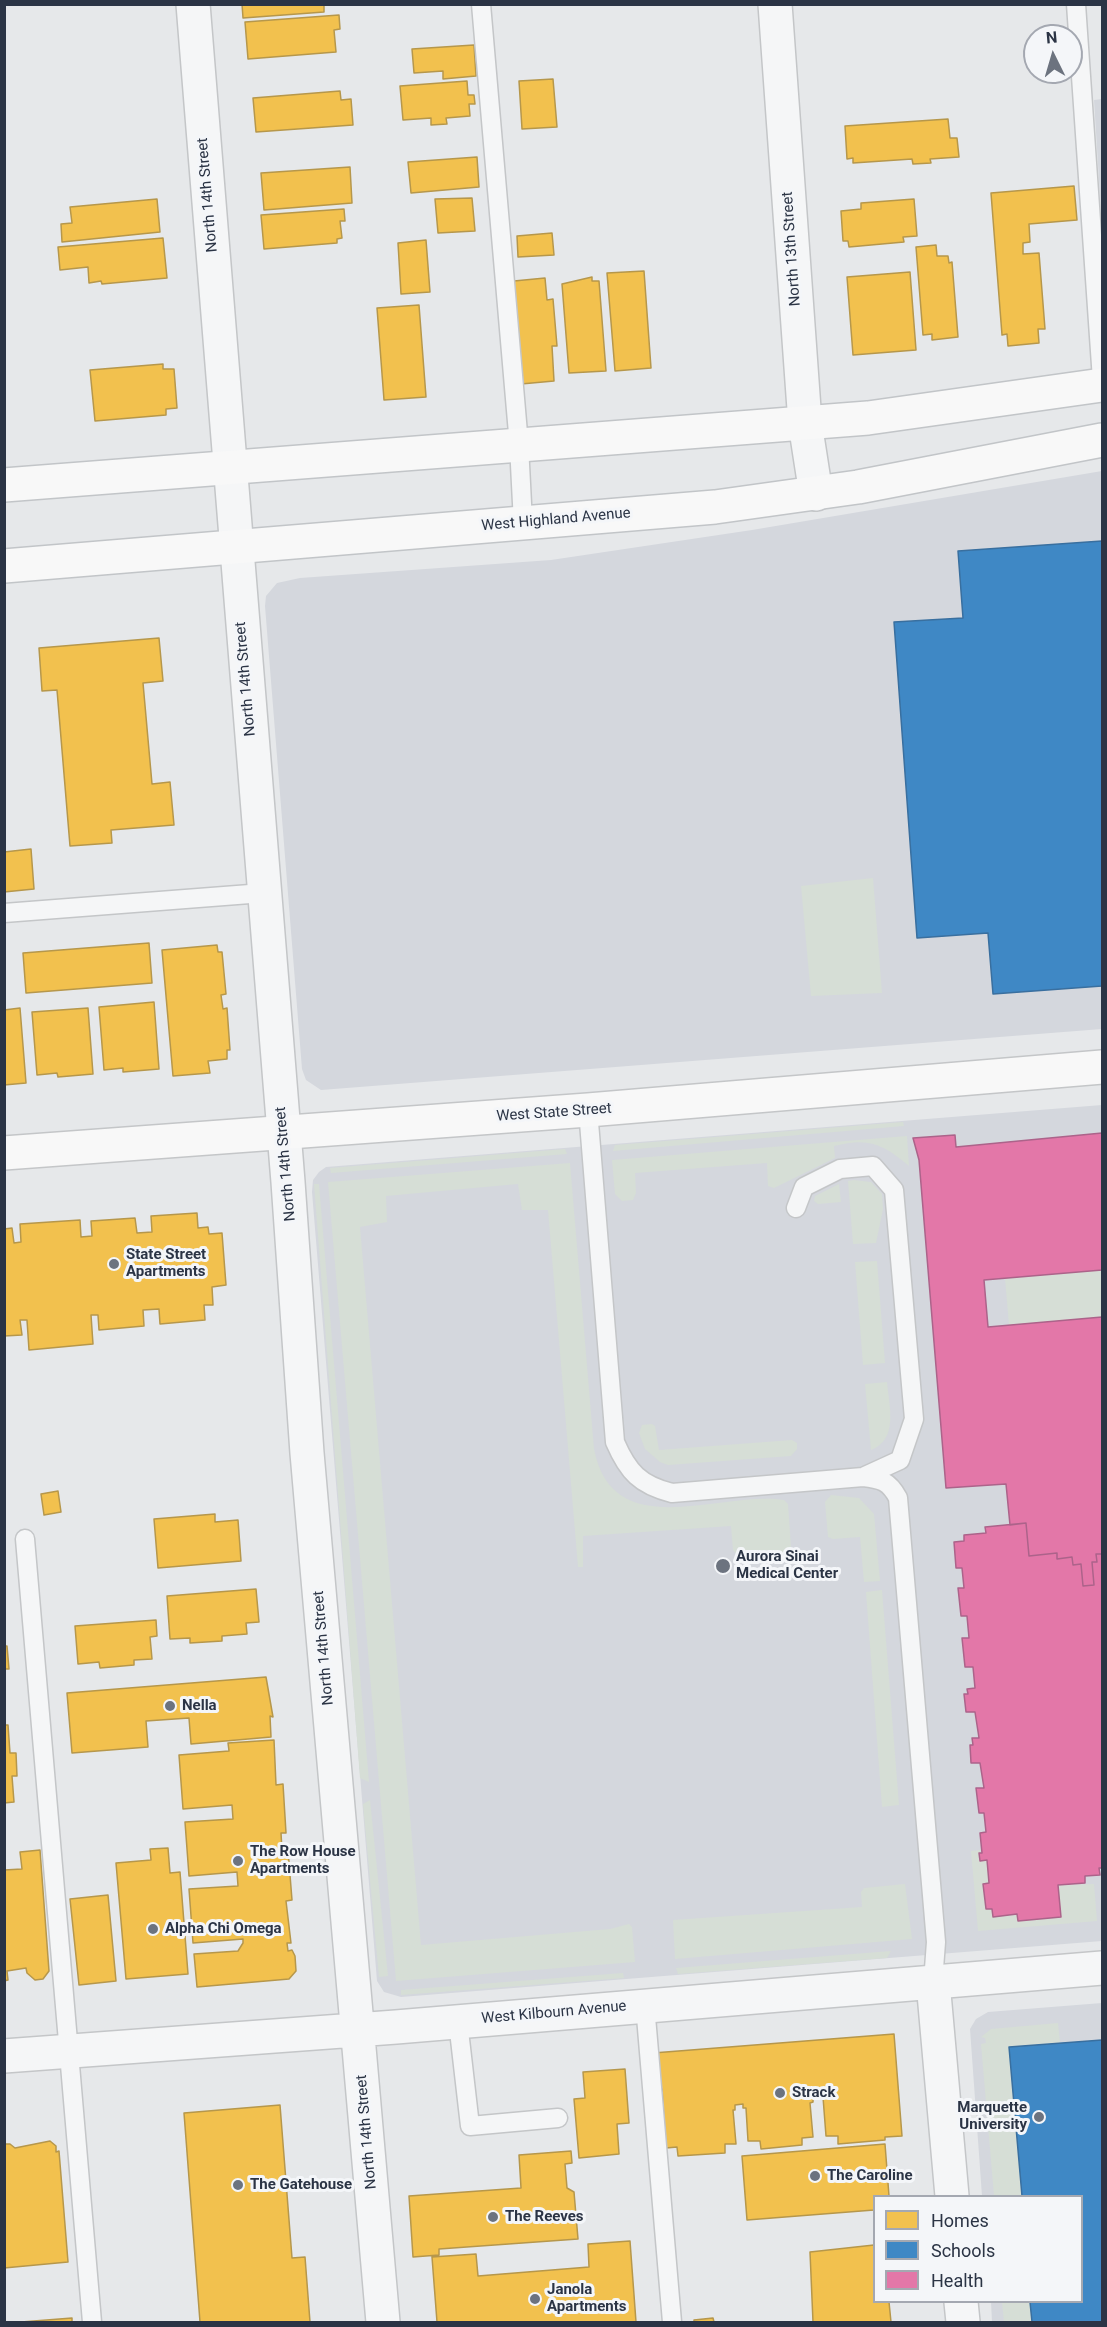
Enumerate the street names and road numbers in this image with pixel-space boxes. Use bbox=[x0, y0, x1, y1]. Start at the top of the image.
street label: North 14th Street bbox=[194, 137, 222, 253]
street label: North 13th Street bbox=[779, 191, 805, 307]
street label: West Highland Avenue bbox=[481, 505, 631, 535]
street label: North 14th Street bbox=[232, 621, 260, 737]
street label: West State Street bbox=[496, 1100, 612, 1126]
street label: North 14th Street bbox=[272, 1106, 300, 1222]
street label: North 14th Street bbox=[310, 1590, 338, 1706]
street label: West Kilbourn Avenue bbox=[481, 1998, 627, 2028]
street label: North 14th Street bbox=[353, 2074, 381, 2190]

